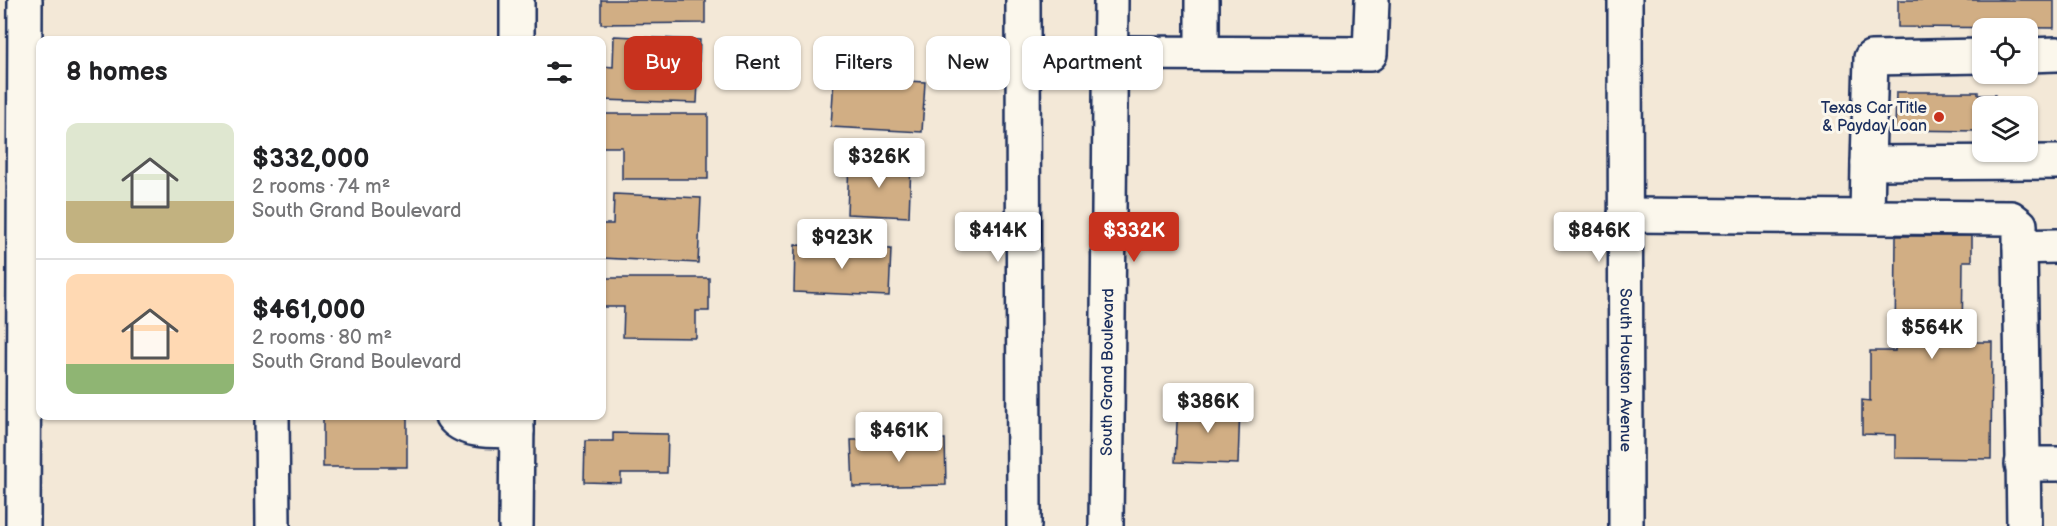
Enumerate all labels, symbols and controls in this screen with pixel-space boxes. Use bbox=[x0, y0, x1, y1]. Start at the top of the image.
map controls bbox=[1972, 18, 2038, 162]
button: locate bbox=[1972, 18, 2038, 84]
chip: Buy bbox=[624, 36, 702, 90]
chip: Rent bbox=[714, 36, 801, 90]
chip: Filters bbox=[813, 36, 914, 90]
chip: New bbox=[926, 36, 1010, 90]
chip: Apartment bbox=[1022, 36, 1163, 90]
icon: filters bbox=[543, 56, 576, 89]
text: 8 homes bbox=[66, 57, 168, 88]
button: layers bbox=[1972, 96, 2038, 162]
place label: Texas Car Title & Payday Loan bbox=[1821, 99, 1927, 136]
marker: Texas Car Title & Payday Loan bbox=[1932, 110, 1946, 124]
pin: $326K bbox=[837, 138, 921, 189]
text: $332,000 bbox=[252, 144, 369, 175]
text: $326K bbox=[848, 145, 910, 169]
icon: home bbox=[114, 147, 186, 219]
text: 2 rooms · 74 m² bbox=[252, 175, 390, 199]
text: South Grand Boulevard bbox=[252, 199, 461, 223]
pin: $414K bbox=[956, 212, 1040, 263]
pin: $332K bbox=[1092, 212, 1176, 263]
pin: $846K bbox=[1557, 212, 1641, 263]
pin: $923K bbox=[800, 219, 884, 270]
text: $414K bbox=[969, 219, 1027, 243]
text: $332K bbox=[1103, 219, 1165, 243]
text: $846K bbox=[1568, 219, 1630, 243]
text: $923K bbox=[811, 226, 873, 250]
street label: South Grand Boulevard bbox=[1097, 288, 1118, 456]
street label: South Houston Avenue bbox=[1616, 288, 1635, 452]
text: $461,000 bbox=[252, 295, 366, 326]
icon: home bbox=[114, 298, 186, 370]
pin: $564K bbox=[1890, 309, 1974, 360]
text: $564K bbox=[1901, 316, 1963, 340]
text: 2 rooms · 80 m² bbox=[252, 326, 392, 350]
text: South Grand Boulevard bbox=[252, 350, 461, 374]
pin: $386K bbox=[1166, 383, 1250, 434]
text: $386K bbox=[1177, 390, 1239, 414]
pin: $461K bbox=[857, 412, 941, 463]
text: $461K bbox=[869, 419, 929, 443]

